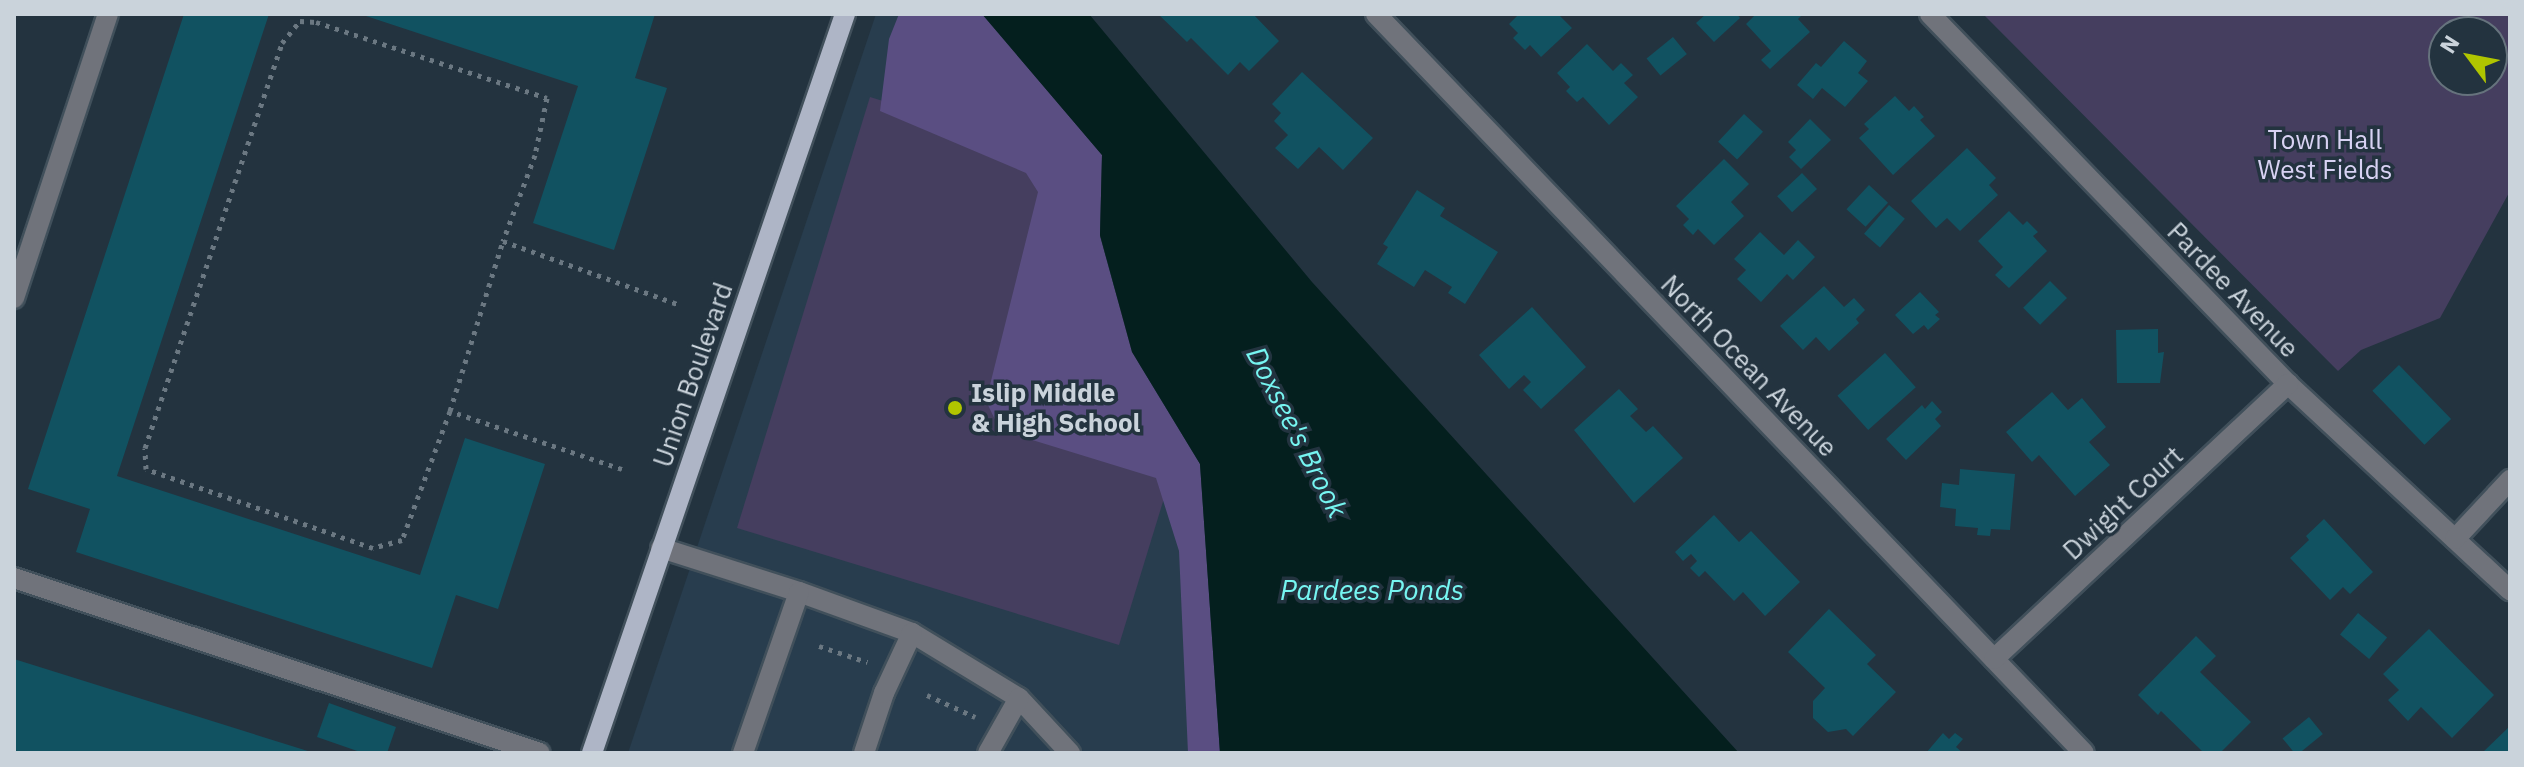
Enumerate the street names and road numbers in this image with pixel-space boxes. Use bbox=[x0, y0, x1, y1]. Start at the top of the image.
street label: Pardee Avenue bbox=[2161, 216, 2305, 364]
street label: North Ocean Avenue bbox=[1654, 269, 1844, 463]
street label: Union Boulevard bbox=[647, 279, 739, 471]
street label: Dwight Court bbox=[2057, 440, 2189, 566]

